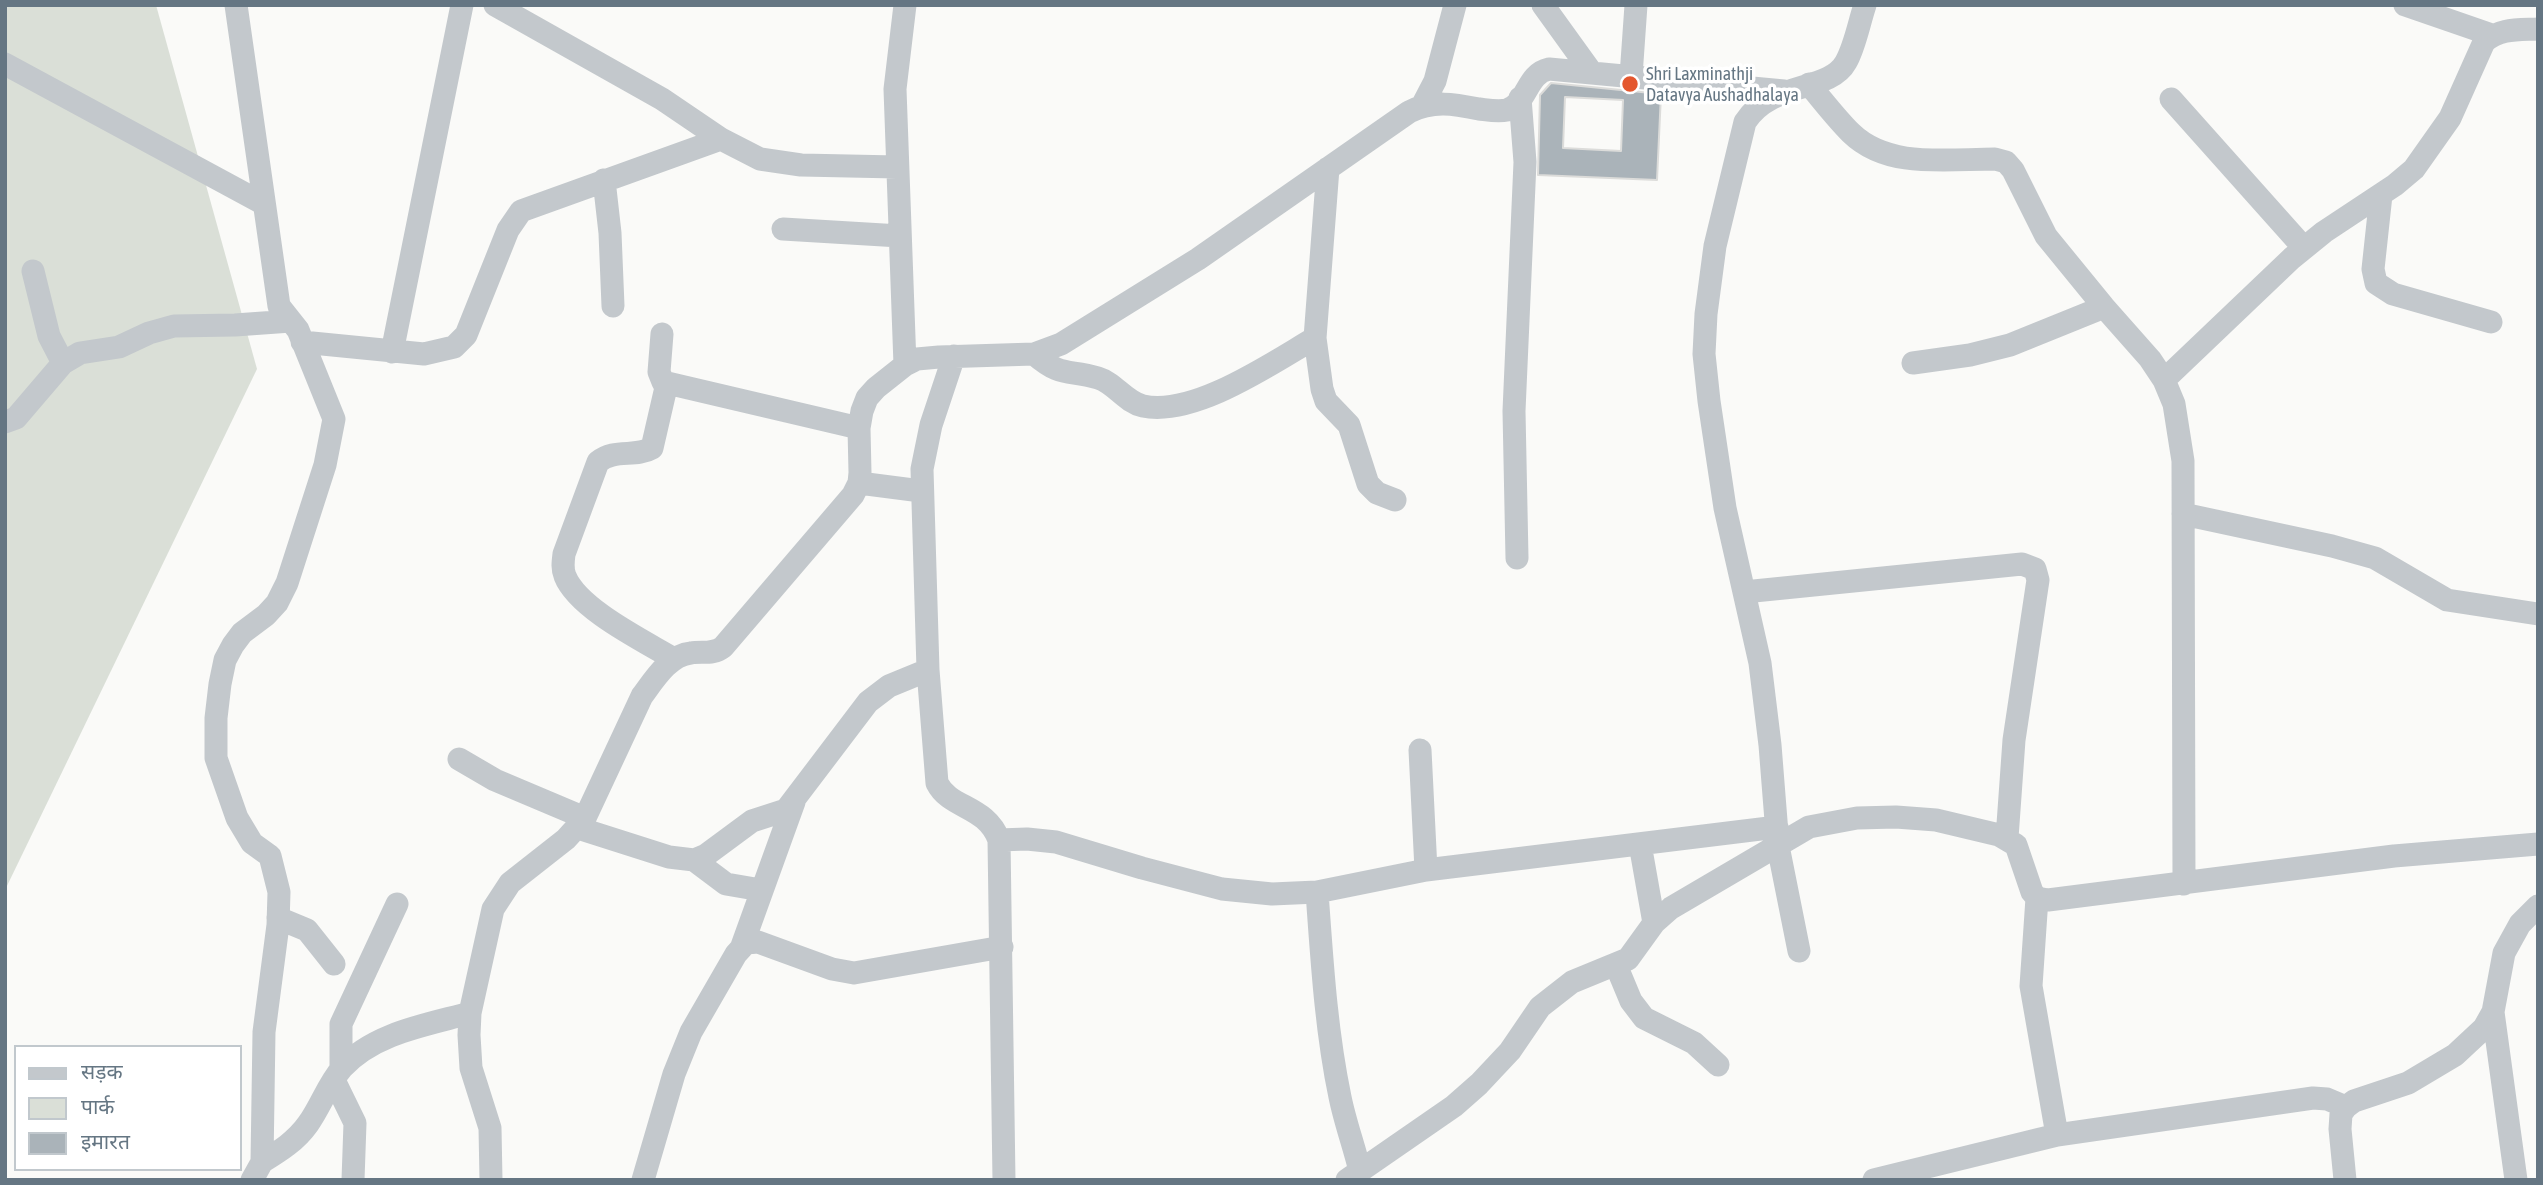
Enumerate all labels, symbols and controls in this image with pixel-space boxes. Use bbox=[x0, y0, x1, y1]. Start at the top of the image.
place label: Shri Laxminathji Datavya Aushadhalaya bbox=[1646, 63, 1799, 106]
marker: Shri Laxminathji Datavya Aushadhalaya bbox=[1620, 74, 1640, 94]
legend bbox=[14, 1045, 242, 1171]
text: सड़क bbox=[81, 1059, 123, 1083]
text: पार्क bbox=[81, 1094, 115, 1118]
text: इमारत bbox=[81, 1129, 130, 1153]

